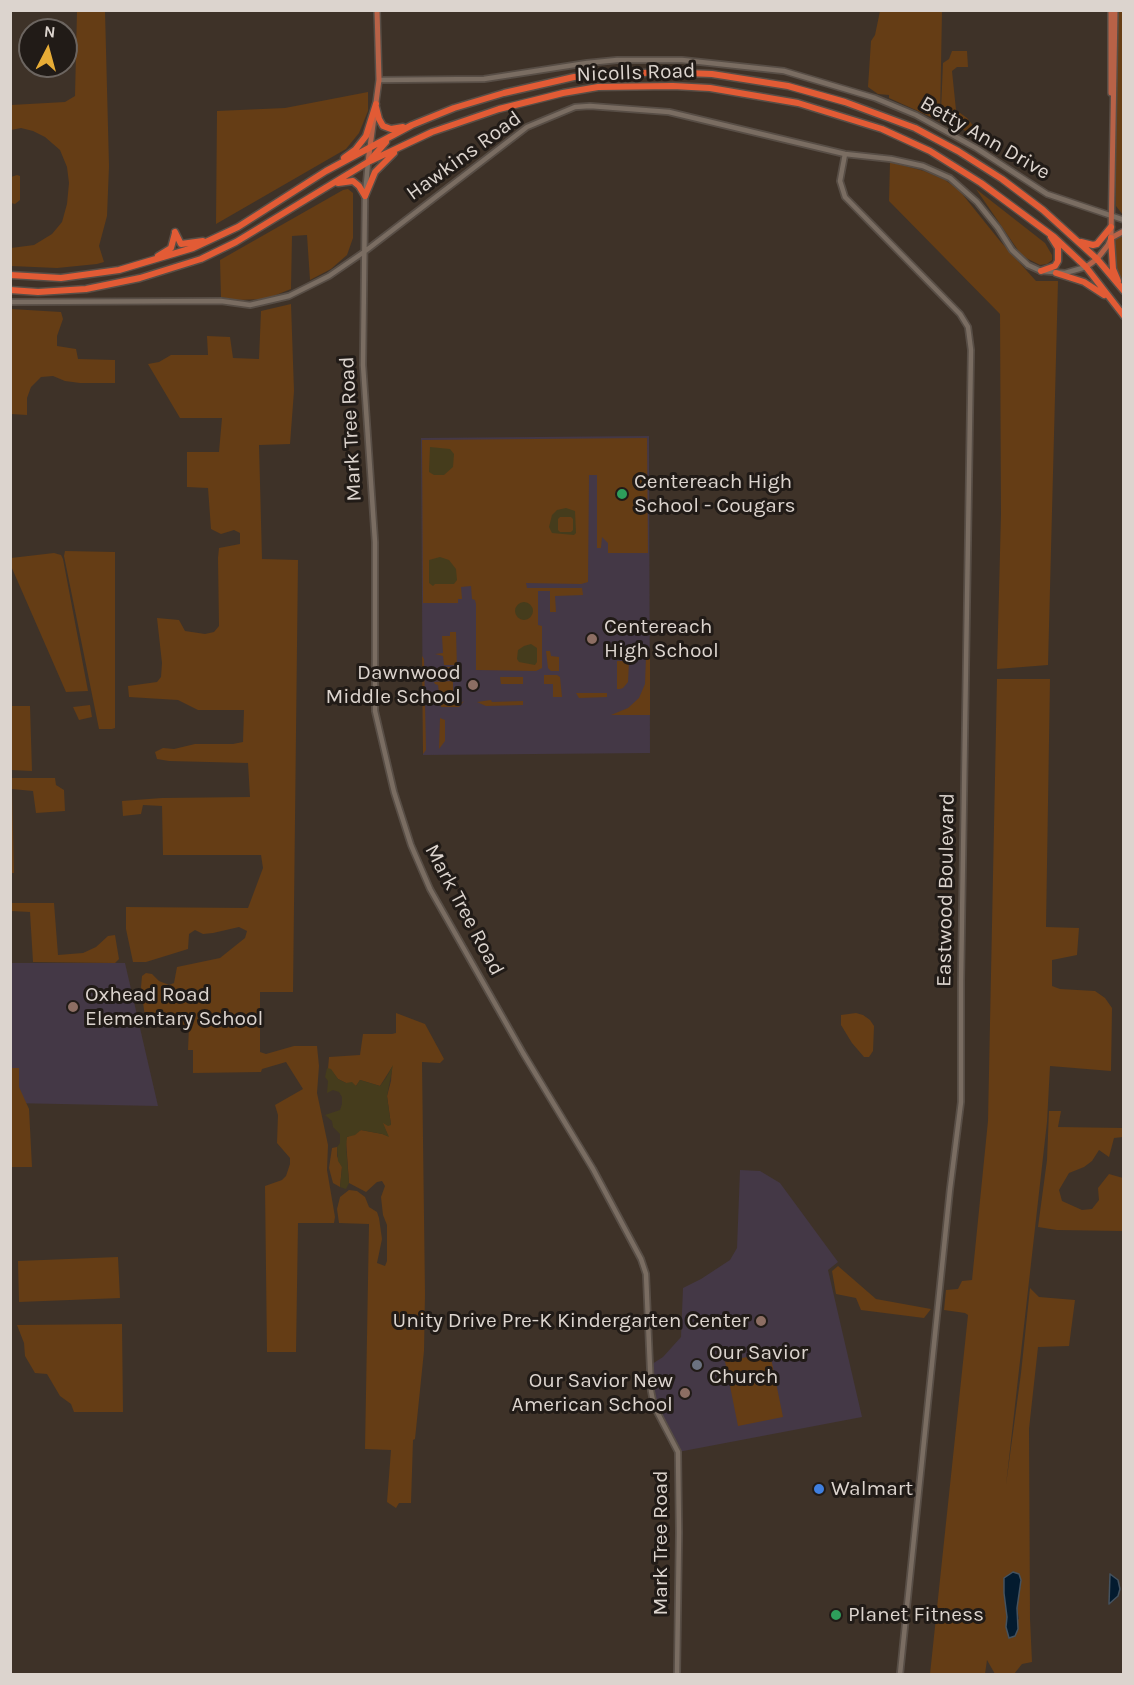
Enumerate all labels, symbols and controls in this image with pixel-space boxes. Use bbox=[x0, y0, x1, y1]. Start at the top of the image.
north arrow bbox=[18, 18, 78, 78]
text: N bbox=[43, 22, 56, 42]
street label: Nicolls Road bbox=[576, 58, 696, 88]
street label: Betty Ann Drive bbox=[916, 91, 1054, 185]
street label: Hawkins Road bbox=[402, 106, 526, 206]
street label: Mark Tree Road bbox=[335, 356, 367, 502]
place label: Centereach High School - Cougars bbox=[634, 469, 795, 519]
marker: Centereach High School - Cougars bbox=[615, 487, 629, 501]
place label: Centereach High School bbox=[604, 614, 719, 664]
marker: Centereach High School bbox=[585, 632, 599, 646]
place label: Dawnwood Middle School bbox=[325, 660, 461, 710]
marker: Dawnwood Middle School bbox=[466, 678, 480, 692]
street label: Eastwood Boulevard bbox=[932, 793, 960, 987]
street label: Mark Tree Road bbox=[419, 840, 509, 980]
place label: Oxhead Road Elementary School bbox=[85, 982, 263, 1032]
marker: Oxhead Road Elementary School bbox=[66, 1000, 80, 1014]
place label: Unity Drive Pre-K Kindergarten Center bbox=[392, 1308, 749, 1334]
marker: Unity Drive Pre-K Kindergarten Center bbox=[754, 1314, 768, 1328]
place label: Our Savior Church bbox=[709, 1340, 808, 1390]
marker: Our Savior Church bbox=[690, 1358, 704, 1372]
place label: Our Savior New American School bbox=[512, 1368, 673, 1418]
marker: Our Savior New American School bbox=[678, 1386, 692, 1400]
street label: Mark Tree Road bbox=[648, 1470, 674, 1616]
place label: Walmart bbox=[831, 1476, 913, 1502]
marker: Walmart bbox=[812, 1482, 826, 1496]
place label: Planet Fitness bbox=[848, 1602, 984, 1628]
marker: Planet Fitness bbox=[829, 1608, 843, 1622]

